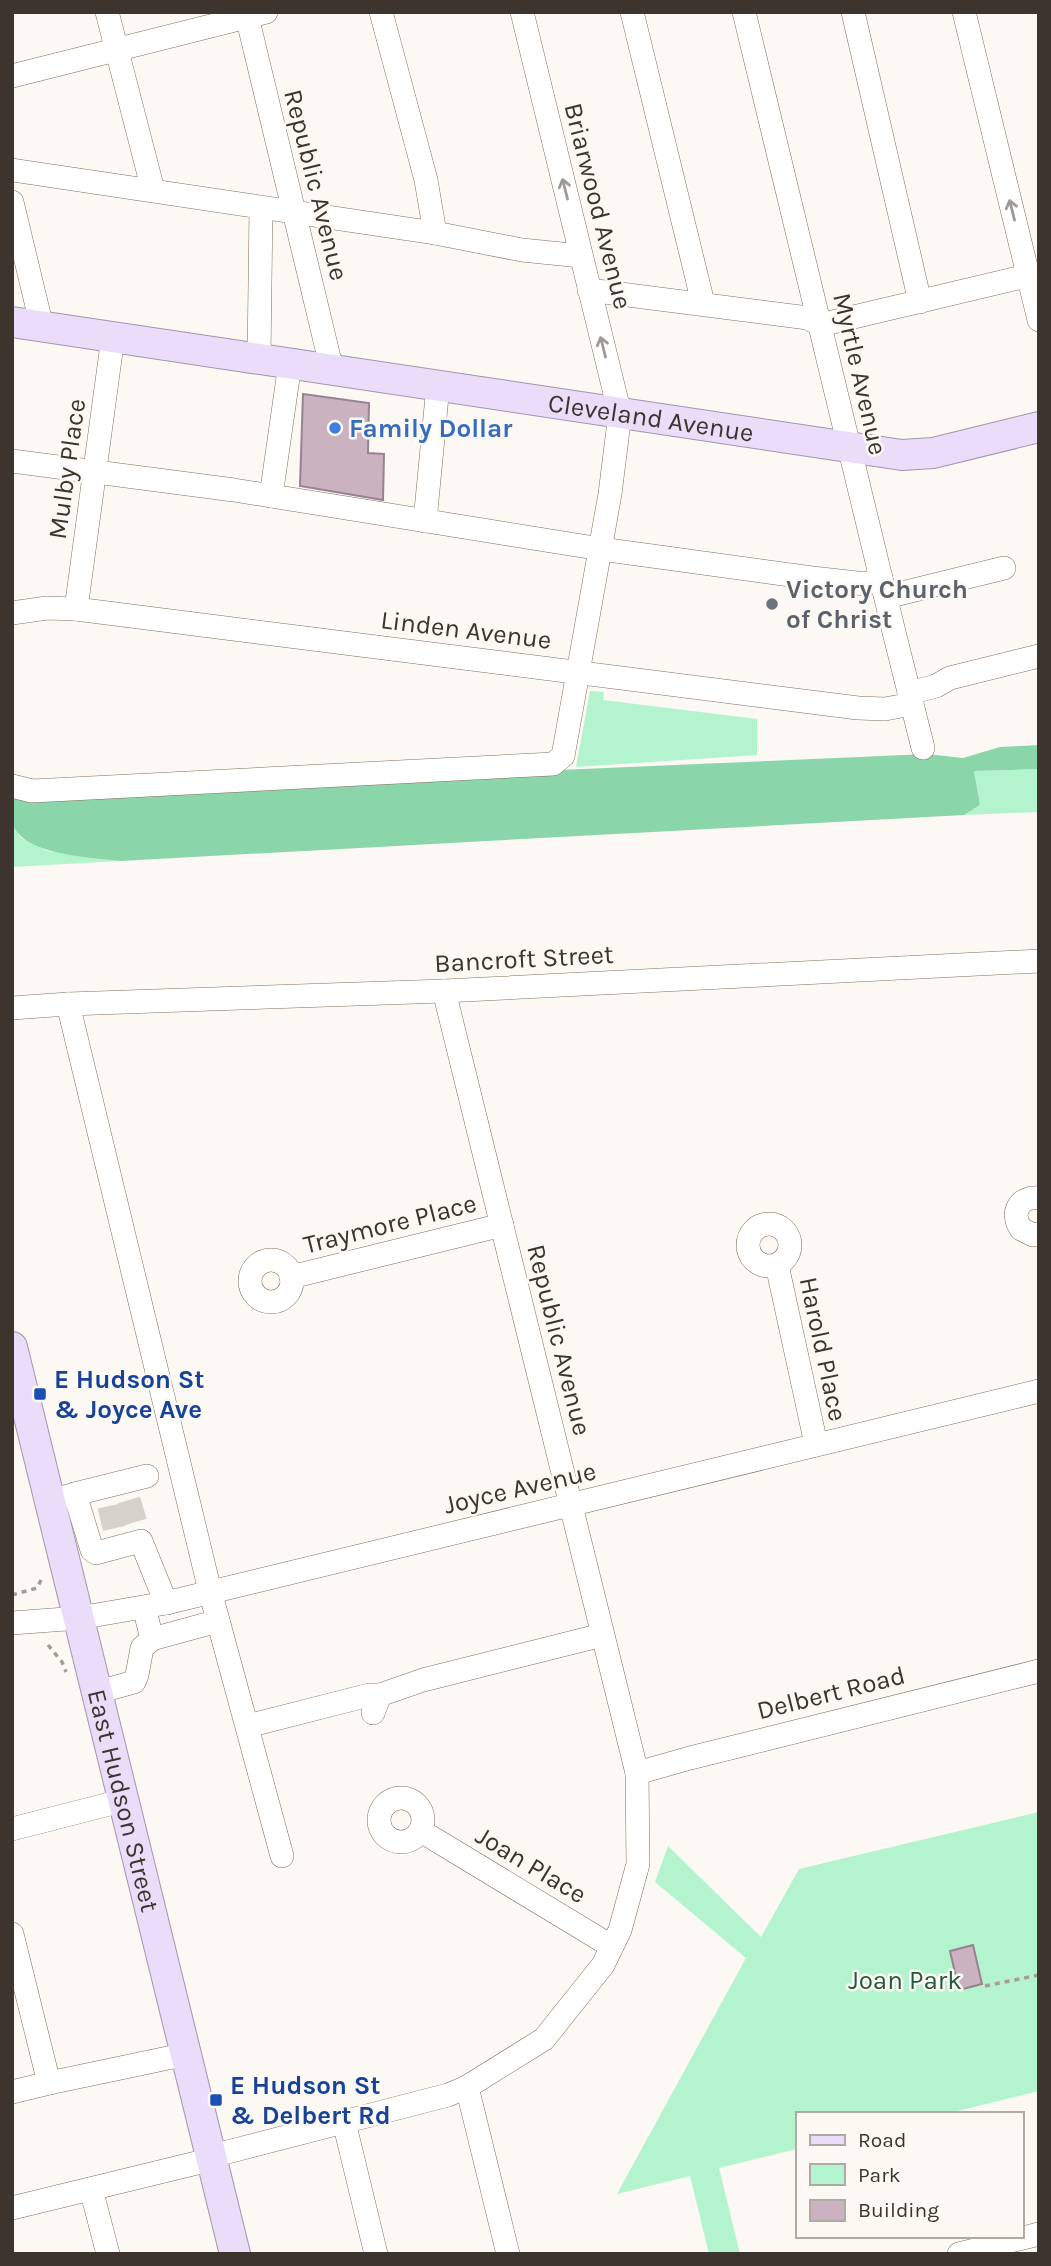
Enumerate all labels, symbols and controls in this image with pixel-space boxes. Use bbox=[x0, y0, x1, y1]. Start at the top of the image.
street label: Republic Avenue bbox=[277, 86, 355, 284]
street label: Briarwood Avenue bbox=[557, 100, 639, 312]
one-way arrow bbox=[558, 178, 571, 201]
one-way arrow bbox=[1005, 199, 1018, 221]
street label: Myrtle Avenue bbox=[826, 290, 894, 458]
one-way arrow bbox=[596, 337, 609, 359]
street label: Cleveland Avenue bbox=[546, 387, 756, 448]
street label: Mulby Place bbox=[42, 397, 92, 541]
place label: Family Dollar bbox=[349, 413, 513, 444]
marker: Family Dollar bbox=[327, 420, 343, 436]
place label: Victory Church of Christ bbox=[786, 574, 968, 635]
marker: Victory Church of Christ bbox=[764, 596, 780, 612]
street label: Linden Avenue bbox=[379, 604, 553, 656]
street label: Bancroft Street bbox=[434, 939, 615, 979]
street label: Traymore Place bbox=[300, 1188, 480, 1260]
street label: Republic Avenue bbox=[520, 1241, 598, 1439]
street label: Harold Place bbox=[793, 1274, 853, 1424]
place label: E Hudson St & Joyce Ave bbox=[54, 1364, 204, 1425]
marker: E Hudson St & Joyce Ave bbox=[32, 1386, 48, 1402]
street label: Joyce Avenue bbox=[441, 1455, 599, 1521]
street label: Delbert Road bbox=[754, 1660, 908, 1726]
street label: East Hudson Street bbox=[81, 1686, 166, 1915]
street label: Joan Place bbox=[470, 1820, 592, 1910]
park label: Joan Park bbox=[848, 1965, 962, 1996]
place label: E Hudson St & Delbert Rd bbox=[230, 2070, 391, 2131]
marker: E Hudson St & Delbert Rd bbox=[208, 2092, 224, 2108]
legend bbox=[796, 2112, 1023, 2238]
text: Road bbox=[858, 2128, 906, 2152]
text: Park bbox=[858, 2163, 901, 2187]
text: Building bbox=[858, 2198, 939, 2222]

